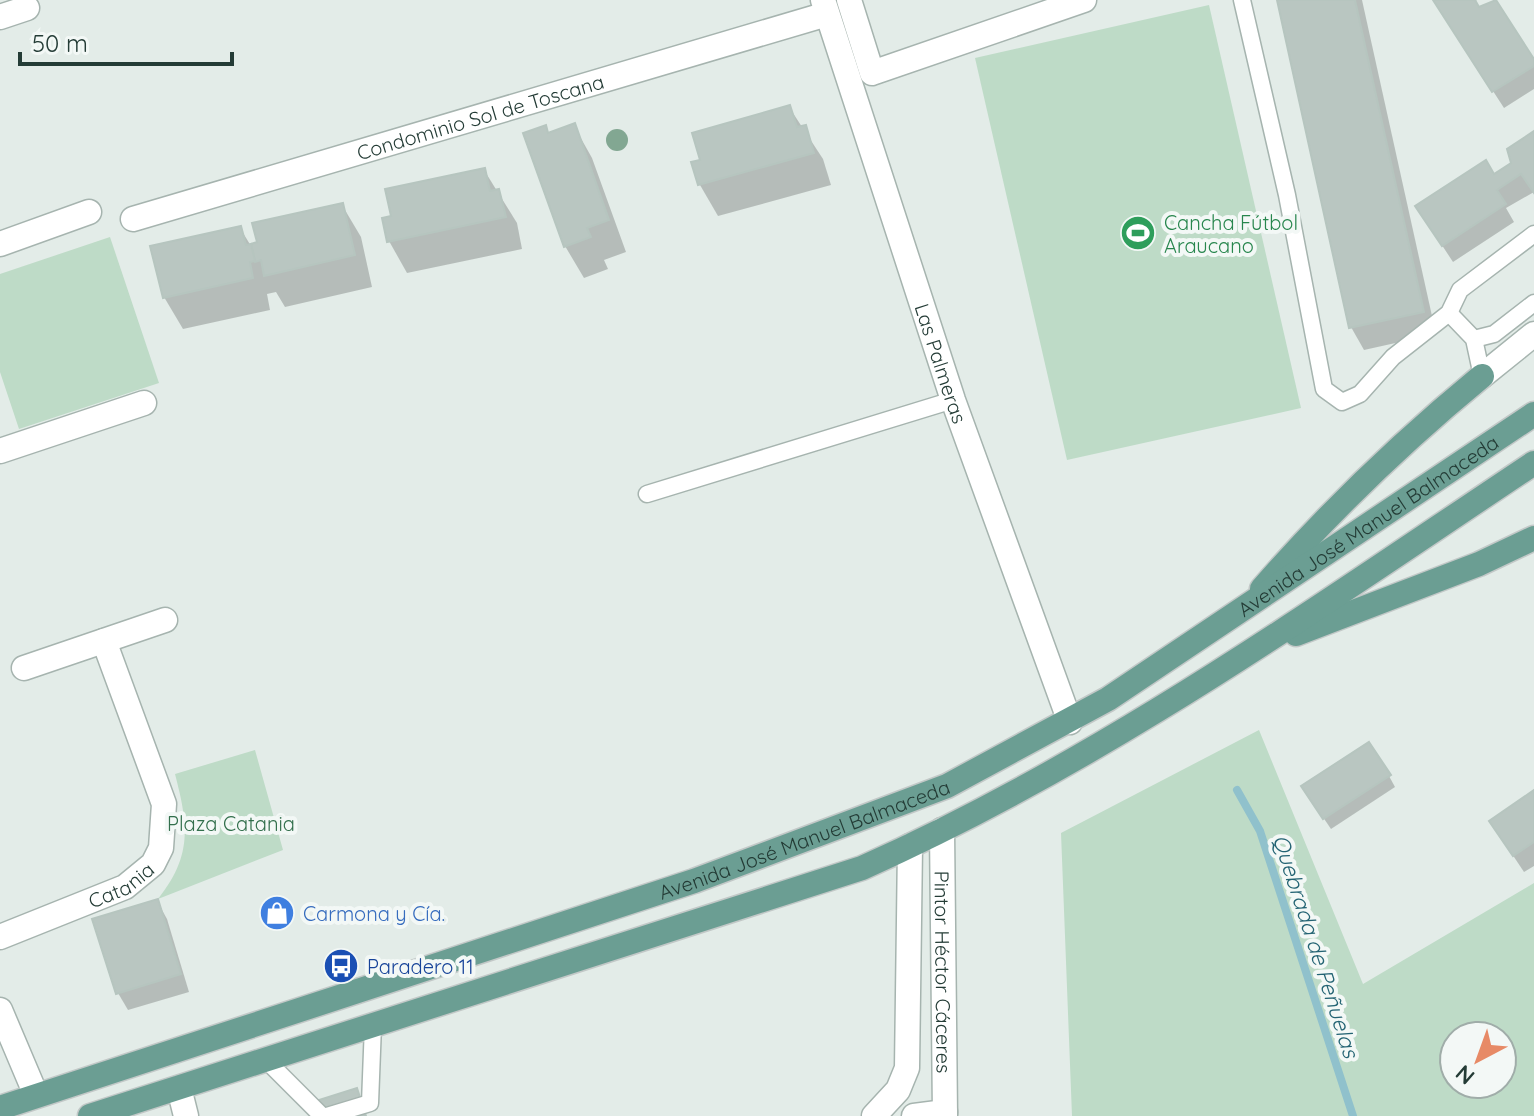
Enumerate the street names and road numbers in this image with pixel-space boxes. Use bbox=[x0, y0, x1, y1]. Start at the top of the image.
street label: Condominio Sol de Toscana bbox=[354, 68, 607, 165]
street label: Las Palmeras bbox=[910, 300, 973, 427]
street label: Avenida José Manuel Balmaceda bbox=[1233, 429, 1503, 621]
street label: Avenida José Manuel Balmaceda bbox=[655, 774, 953, 904]
street label: Catania bbox=[84, 856, 159, 913]
street label: Pintor Héctor Cáceres bbox=[930, 871, 957, 1073]

